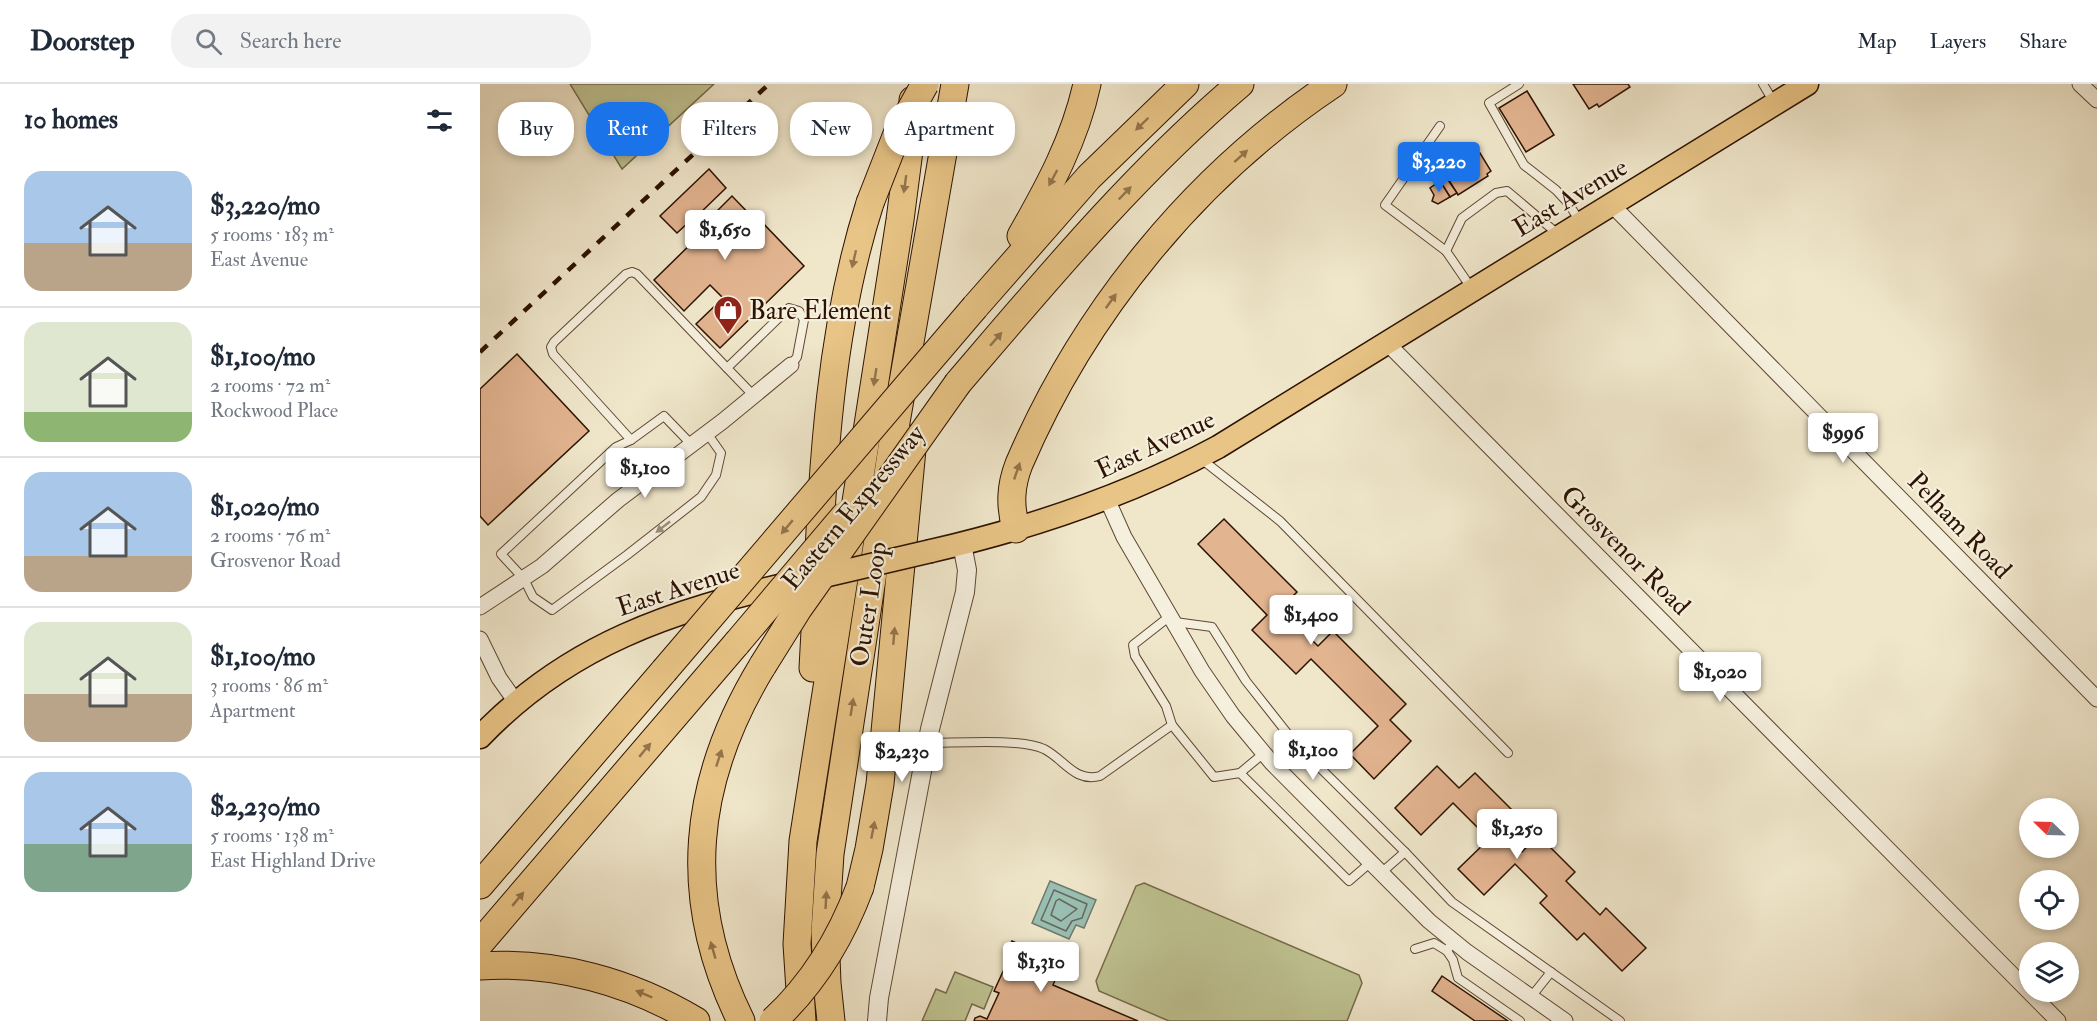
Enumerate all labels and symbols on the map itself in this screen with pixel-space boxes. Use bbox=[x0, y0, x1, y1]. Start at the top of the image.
one-way arrow bbox=[1135, 117, 1150, 131]
pin: $3,220 bbox=[1390, 142, 1488, 193]
one-way arrow bbox=[1233, 149, 1248, 163]
street label: East Avenue bbox=[1508, 151, 1634, 244]
one-way arrow bbox=[1048, 170, 1058, 187]
one-way arrow bbox=[900, 175, 909, 194]
one-way arrow bbox=[1118, 186, 1132, 200]
pin: $1,650 bbox=[676, 210, 774, 261]
one-way arrow bbox=[848, 250, 858, 269]
shop icon: Bare Element bbox=[712, 294, 744, 336]
one-way arrow bbox=[1105, 294, 1117, 310]
place label: Bare Element bbox=[749, 295, 891, 327]
one-way arrow bbox=[989, 332, 1002, 347]
one-way arrow bbox=[871, 367, 880, 386]
street label: East Avenue bbox=[1091, 403, 1220, 486]
pin: $996 bbox=[1807, 413, 1879, 464]
street label: Eastern Expressway bbox=[775, 418, 933, 597]
pin: $1,100 bbox=[596, 448, 694, 499]
one-way arrow bbox=[1012, 462, 1022, 480]
street label: Pelham Road bbox=[1900, 466, 2018, 586]
street label: Grosvenor Road bbox=[1554, 479, 1697, 622]
one-way arrow bbox=[780, 519, 793, 535]
one-way arrow bbox=[655, 520, 671, 533]
street label: Outer Loop bbox=[843, 539, 896, 669]
street label: East Avenue bbox=[613, 554, 744, 624]
pin: $1,400 bbox=[1262, 595, 1360, 646]
one-way arrow bbox=[889, 626, 899, 645]
pin: $1,020 bbox=[1671, 652, 1769, 703]
one-way arrow bbox=[848, 697, 857, 716]
pin: $1,100 bbox=[1264, 730, 1362, 781]
pin: $2,230 bbox=[853, 732, 951, 783]
one-way arrow bbox=[638, 742, 651, 758]
one-way arrow bbox=[715, 749, 724, 767]
north arrow bbox=[2019, 798, 2079, 858]
pin: $1,250 bbox=[1468, 809, 1566, 860]
one-way arrow bbox=[869, 820, 878, 839]
one-way arrow bbox=[822, 890, 831, 909]
one-way arrow bbox=[511, 892, 524, 907]
one-way arrow bbox=[708, 941, 717, 959]
pin: $1,310 bbox=[992, 942, 1090, 993]
one-way arrow bbox=[635, 989, 653, 999]

